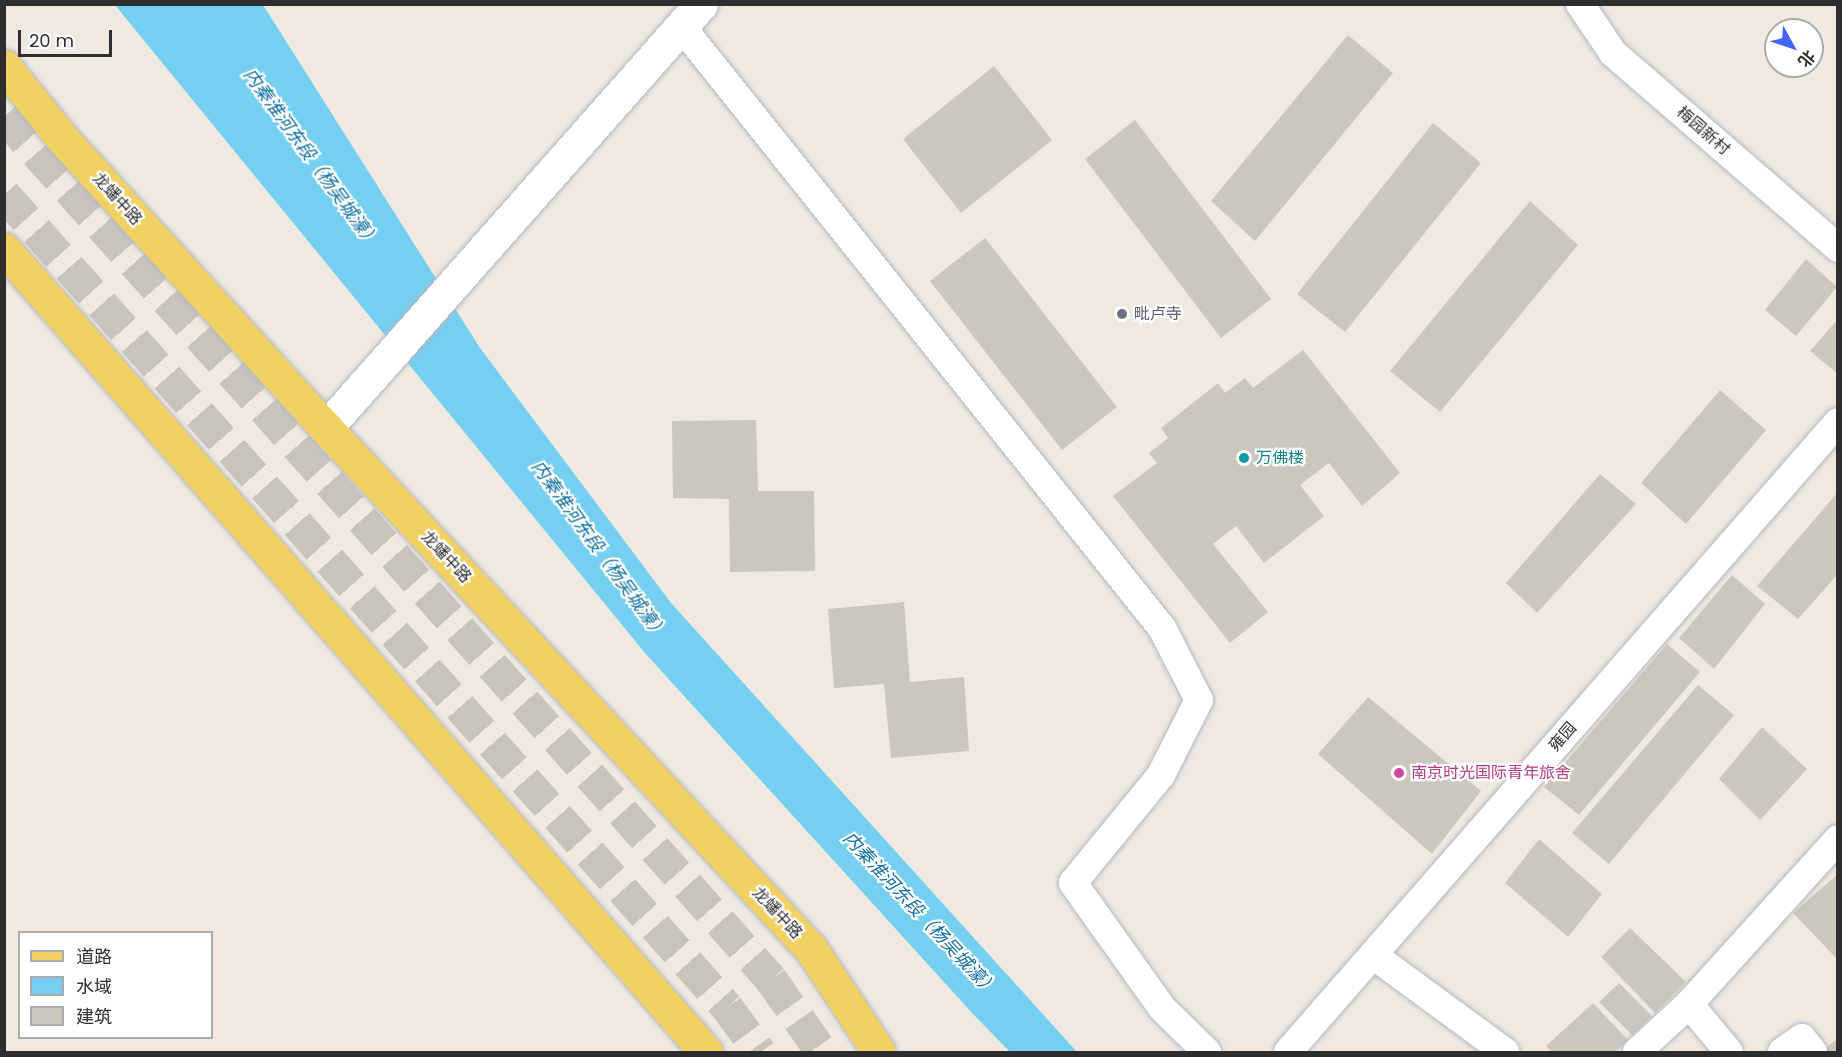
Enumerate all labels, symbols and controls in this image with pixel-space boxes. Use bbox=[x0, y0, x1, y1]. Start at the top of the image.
scale bar bbox=[21, 18, 116, 56]
north arrow bbox=[1764, 18, 1824, 78]
text: 20 m bbox=[29, 28, 74, 53]
text: 北 bbox=[1793, 45, 1821, 72]
water label: 内秦淮河东段（杨吴城濠） bbox=[239, 64, 383, 252]
street label: 梅园新村 bbox=[1673, 103, 1733, 159]
street label: 龙蟠中路 bbox=[88, 169, 146, 229]
place label: 毗卢寺 bbox=[1134, 304, 1182, 324]
marker: 毗卢寺 bbox=[1115, 307, 1129, 321]
place label: 万佛楼 bbox=[1256, 448, 1304, 468]
marker: 万佛楼 bbox=[1237, 451, 1251, 465]
water label: 内秦淮河东段（杨吴城濠） bbox=[527, 456, 671, 644]
street label: 龙蟠中路 bbox=[417, 527, 475, 587]
street label: 雍园 bbox=[1545, 719, 1581, 755]
place label: 南京时光国际青年旅舍 bbox=[1411, 763, 1571, 783]
marker: 南京时光国际青年旅舍 bbox=[1392, 766, 1406, 780]
water label: 内秦淮河东段（杨吴城濠） bbox=[838, 828, 1002, 1000]
street label: 龙蟠中路 bbox=[748, 883, 806, 943]
legend bbox=[18, 931, 213, 1039]
text: 道路 bbox=[76, 944, 112, 969]
text: 水域 bbox=[76, 974, 112, 999]
text: 建筑 bbox=[76, 1004, 112, 1029]

